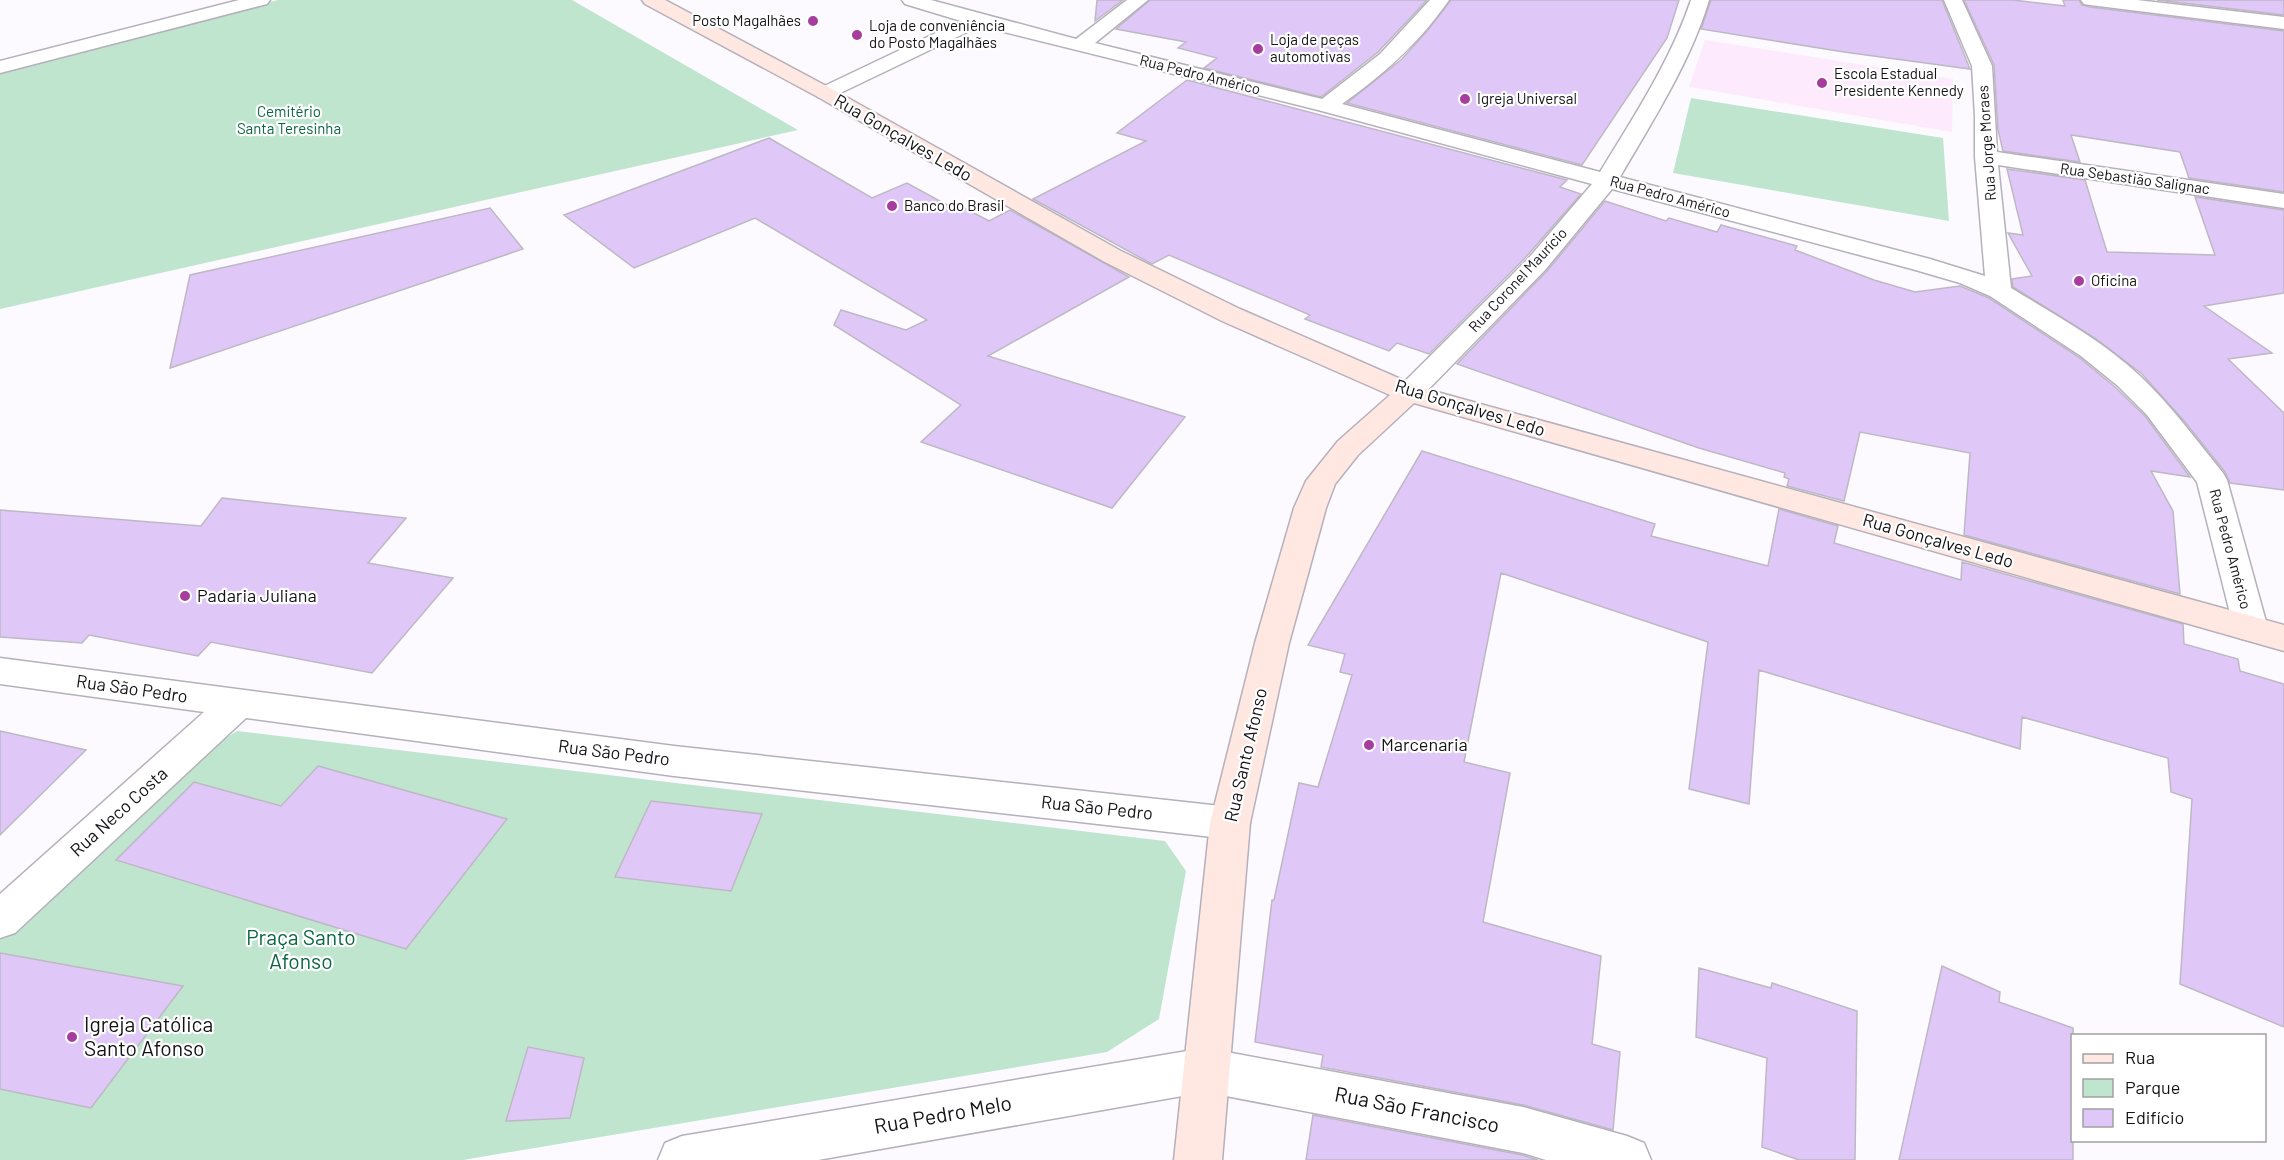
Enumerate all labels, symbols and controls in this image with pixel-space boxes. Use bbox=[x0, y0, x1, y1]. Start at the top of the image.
place label: Posto Magalhães bbox=[692, 11, 801, 29]
marker: Posto Magalhães bbox=[806, 14, 820, 28]
place label: Loja de conveniência do Posto Magalhães bbox=[869, 16, 1005, 51]
marker: Loja de conveniência do Posto Magalhães bbox=[850, 28, 864, 42]
place label: Loja de peças automotivas bbox=[1270, 30, 1359, 65]
marker: Loja de peças automotivas bbox=[1251, 42, 1265, 56]
street label: Rua Pedro Américo bbox=[1138, 50, 1263, 98]
place label: Escola Estadual Presidente Kennedy bbox=[1834, 64, 1964, 99]
marker: Escola Estadual Presidente Kennedy bbox=[1815, 76, 1829, 90]
street label: Rua Jorge Moraes bbox=[1973, 85, 1999, 202]
street label: Rua Gonçalves Ledo bbox=[830, 89, 977, 186]
place label: Igreja Universal bbox=[1477, 89, 1577, 107]
marker: Igreja Universal bbox=[1458, 92, 1472, 106]
park label: Cemitério Santa Teresinha bbox=[237, 102, 341, 137]
street label: Rua Sebastião Salignac bbox=[2059, 159, 2211, 197]
street label: Rua Pedro Américo bbox=[1608, 171, 1732, 221]
place label: Banco do Brasil bbox=[904, 196, 1004, 214]
marker: Banco do Brasil bbox=[885, 199, 899, 213]
street label: Rua Coronel Maurício bbox=[1464, 223, 1570, 335]
place label: Oficina bbox=[2091, 271, 2137, 289]
marker: Oficina bbox=[2072, 274, 2086, 288]
street label: Rua Gonçalves Ledo bbox=[1393, 374, 1548, 440]
street label: Rua Pedro Américo bbox=[2206, 487, 2256, 611]
street label: Rua Gonçalves Ledo bbox=[1860, 508, 2016, 572]
place label: Padaria Juliana bbox=[197, 584, 317, 606]
marker: Padaria Juliana bbox=[178, 589, 192, 603]
street label: Rua São Pedro bbox=[75, 669, 189, 707]
street label: Rua Santo Afonso bbox=[1219, 686, 1271, 824]
place label: Marcenaria bbox=[1381, 733, 1468, 755]
street label: Rua São Pedro bbox=[557, 734, 671, 770]
marker: Marcenaria bbox=[1362, 738, 1376, 752]
street label: Rua Neco Costa bbox=[65, 762, 171, 861]
street label: Rua São Pedro bbox=[1040, 790, 1154, 824]
park label: Praça Santo Afonso bbox=[246, 924, 356, 973]
place label: Igreja Católica Santo Afonso bbox=[84, 1011, 213, 1060]
marker: Igreja Católica Santo Afonso bbox=[65, 1030, 79, 1044]
legend bbox=[2071, 1034, 2266, 1142]
text: Rua bbox=[2125, 1046, 2155, 1068]
text: Parque bbox=[2125, 1076, 2180, 1098]
street label: Rua São Francisco bbox=[1333, 1080, 1502, 1137]
street label: Rua Pedro Melo bbox=[872, 1089, 1014, 1138]
text: Edifício bbox=[2125, 1106, 2184, 1128]

